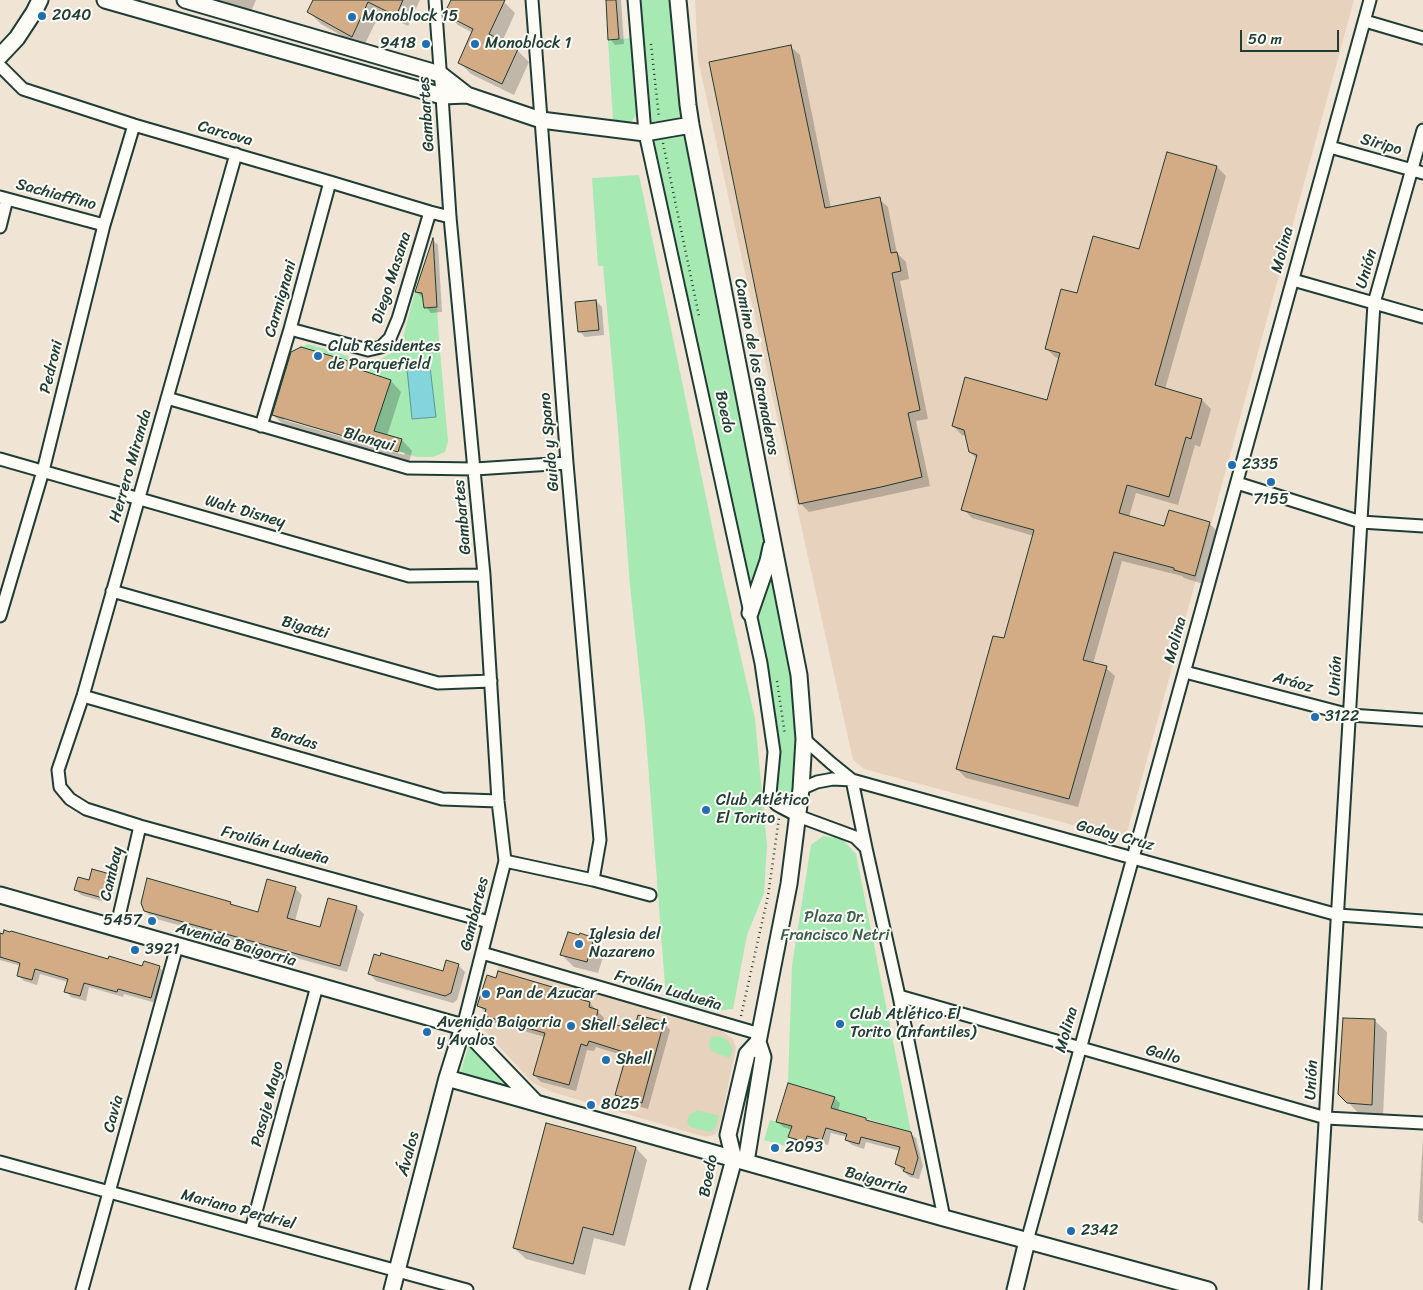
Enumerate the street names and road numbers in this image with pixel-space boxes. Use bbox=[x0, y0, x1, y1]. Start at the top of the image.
street label: Gambartes bbox=[415, 76, 439, 152]
street label: Carcova bbox=[195, 117, 255, 151]
street label: Siripo bbox=[1358, 130, 1404, 160]
street label: Sachiaffino bbox=[14, 175, 98, 215]
street label: Molina bbox=[1268, 225, 1298, 275]
street label: Diego Masana bbox=[368, 230, 416, 326]
street label: Unión bbox=[1352, 247, 1382, 291]
street label: Carmignani bbox=[261, 258, 301, 340]
street label: Camino de los Granaderos bbox=[729, 277, 783, 457]
street label: Pedroni bbox=[36, 338, 68, 396]
street label: Boedo bbox=[710, 389, 738, 435]
street label: Guido y Spano bbox=[536, 392, 564, 492]
street label: Herrero Miranda bbox=[106, 407, 156, 525]
street label: Blanqui bbox=[341, 424, 397, 456]
street label: Gambartes bbox=[450, 479, 476, 555]
street label: Walt Disney bbox=[203, 491, 287, 533]
street label: Bigatti bbox=[279, 612, 331, 644]
street label: Molina bbox=[1161, 615, 1191, 665]
street label: Unión bbox=[1325, 655, 1347, 697]
street label: Aráoz bbox=[1271, 668, 1315, 698]
street label: Bardas bbox=[268, 723, 320, 755]
street label: Godoy Cruz bbox=[1074, 816, 1156, 856]
street label: Froilán Ludueña bbox=[219, 822, 331, 870]
street label: Cambay bbox=[96, 845, 128, 903]
street label: Gambartes bbox=[457, 875, 493, 953]
street label: Avenida Baigorria bbox=[174, 919, 298, 971]
street label: Froilán Ludueña bbox=[612, 967, 724, 1015]
street label: Molina bbox=[1051, 1005, 1083, 1055]
street label: Gallo bbox=[1143, 1041, 1183, 1069]
street label: Pasaje Mayo bbox=[247, 1059, 289, 1149]
street label: Unión bbox=[1301, 1059, 1323, 1101]
street label: Cavia bbox=[100, 1093, 128, 1135]
street label: Ávalos bbox=[394, 1130, 424, 1178]
street label: Boedo bbox=[695, 1153, 723, 1199]
street label: Baigorria bbox=[843, 1163, 909, 1199]
street label: Mariano Perdriel bbox=[179, 1186, 297, 1234]

